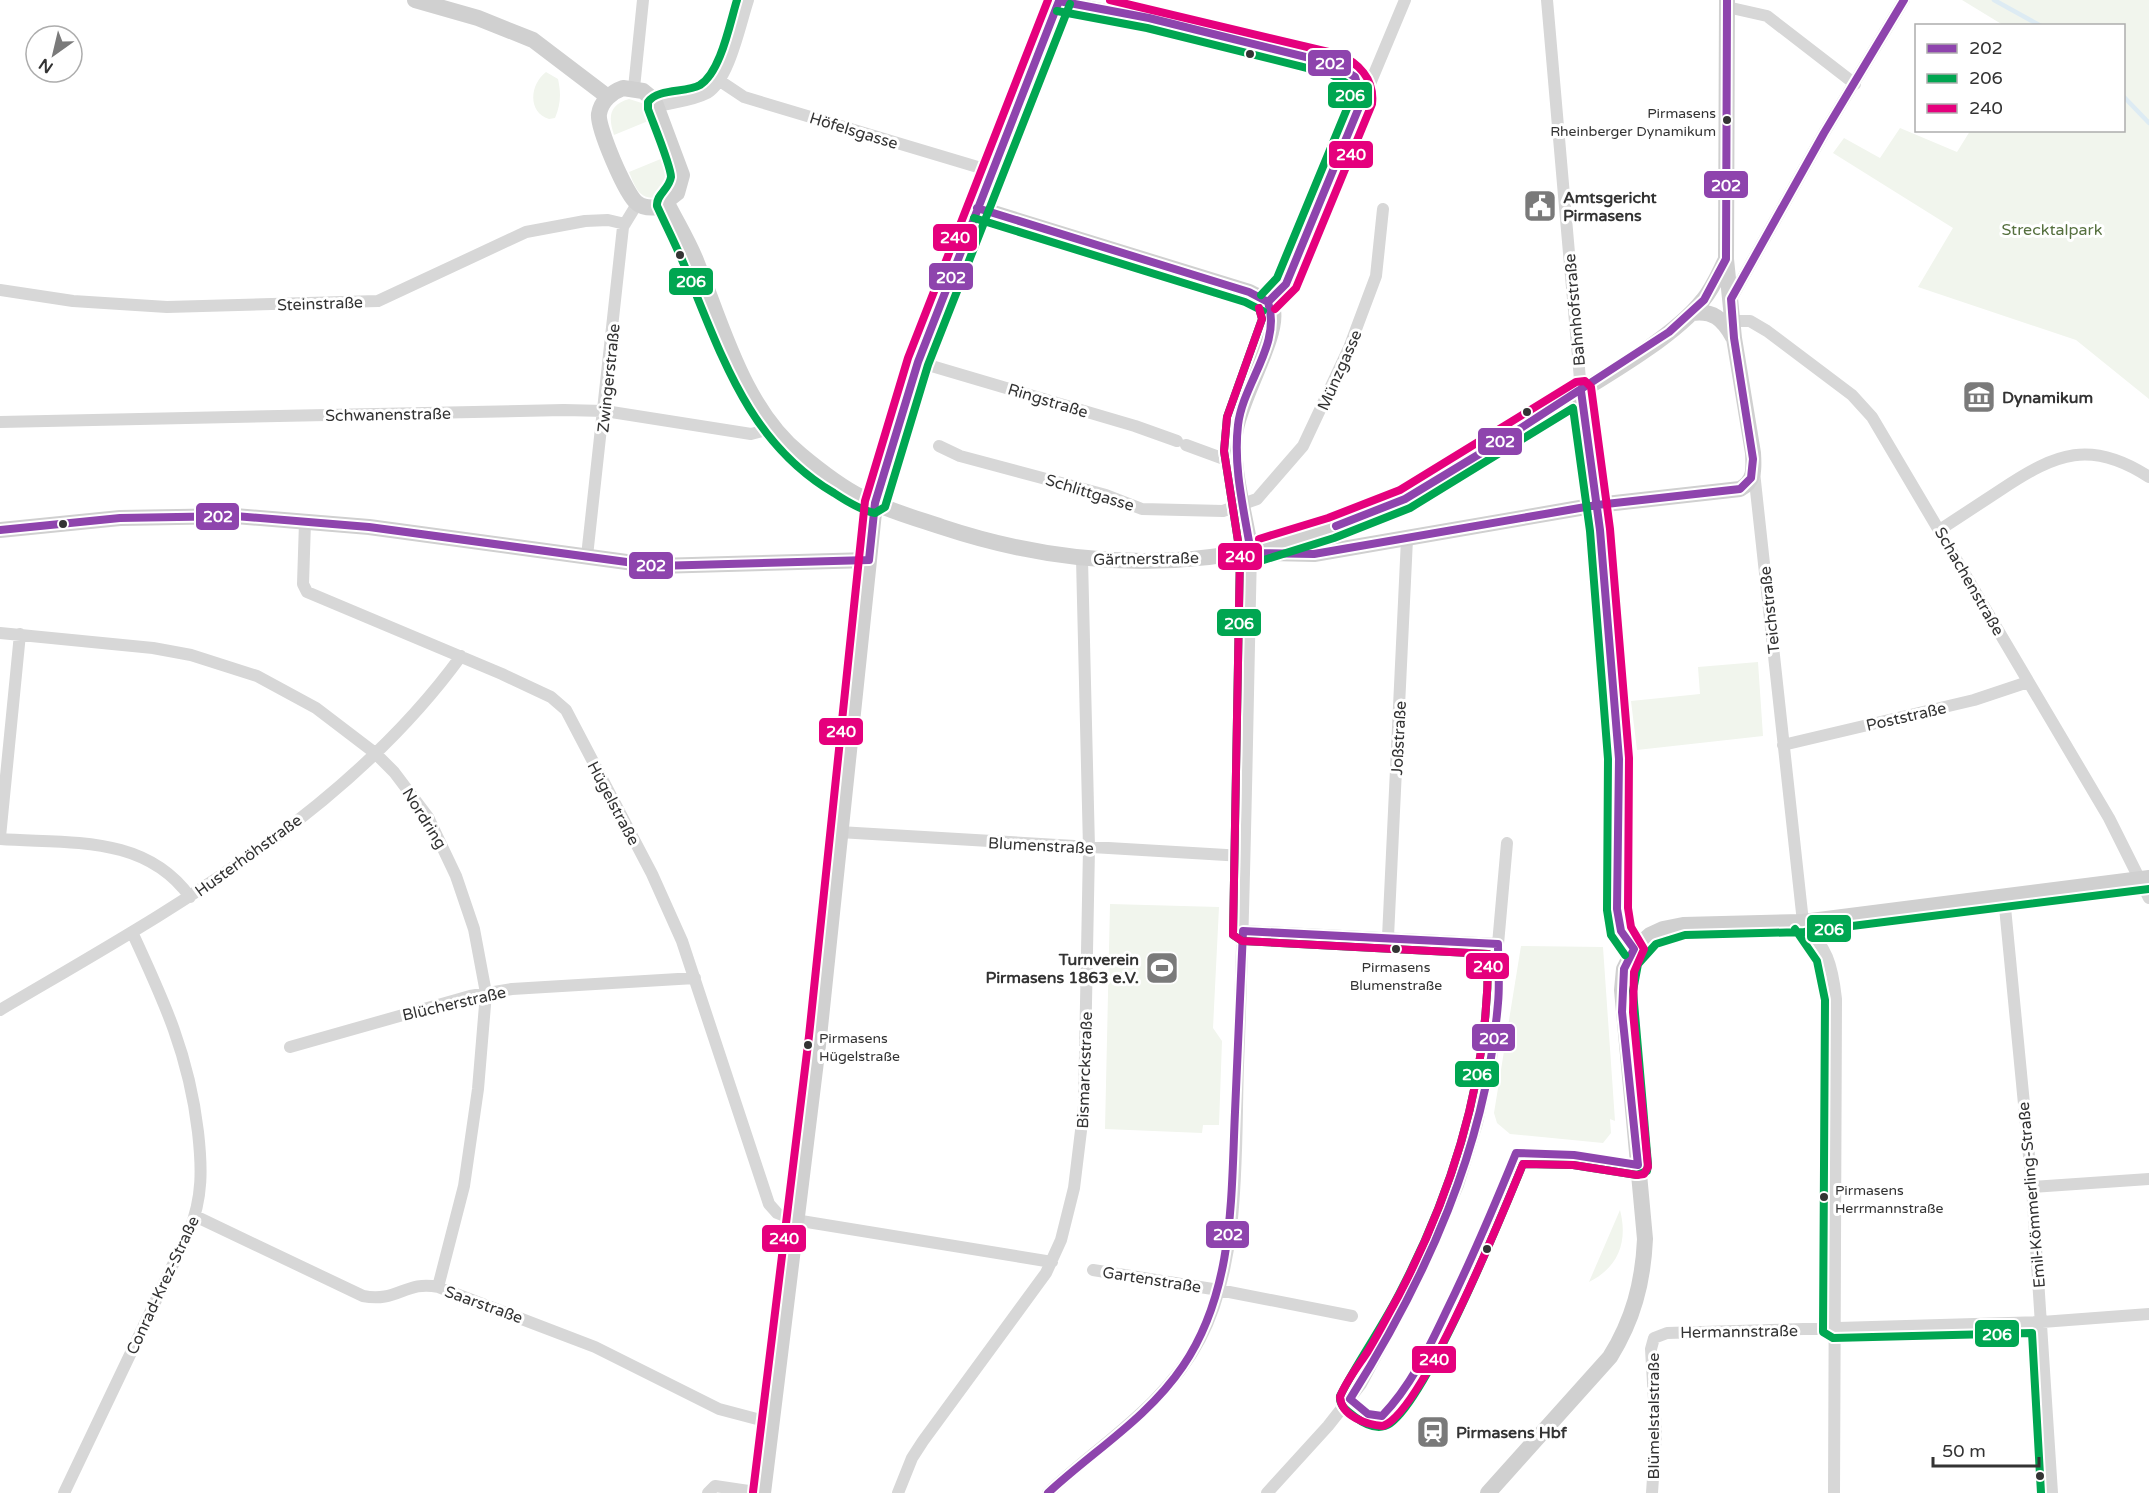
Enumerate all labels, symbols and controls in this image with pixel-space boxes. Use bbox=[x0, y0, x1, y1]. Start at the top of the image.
north arrow bbox=[24, 24, 84, 84]
legend bbox=[1915, 24, 2125, 132]
text: 202 bbox=[1969, 37, 2003, 59]
unlabelled marker bbox=[1244, 48, 1256, 60]
line badge: 202 bbox=[1307, 49, 1352, 77]
text: N bbox=[35, 54, 57, 77]
text: 202 bbox=[1315, 54, 1345, 74]
text: 206 bbox=[1969, 67, 2003, 89]
line badge: 206 bbox=[1327, 81, 1373, 109]
text: 206 bbox=[1335, 86, 1365, 106]
text: 240 bbox=[1969, 97, 2003, 119]
place label: Pirmasens Rheinberger Dynamikum bbox=[1550, 105, 1716, 140]
street label: Höfelsgasse bbox=[807, 108, 900, 154]
marker: Pirmasens Rheinberger Dynamikum bbox=[1721, 114, 1733, 126]
line badge: 240 bbox=[1328, 140, 1374, 169]
text: 240 bbox=[1336, 145, 1366, 165]
line badge: 202 bbox=[1703, 170, 1749, 199]
text: 202 bbox=[1711, 176, 1741, 196]
public building icon: Amtsgericht Pirmasens bbox=[1522, 188, 1558, 224]
place label: Amtsgericht Pirmasens bbox=[1563, 188, 1657, 226]
park label: Strecktalpark bbox=[2002, 220, 2103, 240]
line badge: 240 bbox=[932, 223, 978, 252]
text: 240 bbox=[940, 228, 970, 248]
unlabelled marker bbox=[674, 249, 686, 261]
street label: Bahnhofstraße bbox=[1560, 253, 1590, 367]
line badge: 202 bbox=[928, 262, 974, 291]
line badge: 206 bbox=[668, 267, 714, 296]
text: 202 bbox=[936, 268, 966, 288]
text: 206 bbox=[676, 272, 706, 292]
street label: Steinstraße bbox=[277, 293, 363, 315]
street label: Zwingerstraße bbox=[593, 323, 625, 434]
street label: Münzgasse bbox=[1313, 327, 1367, 414]
street label: Ringstraße bbox=[1005, 379, 1090, 423]
museum icon: Dynamikum bbox=[1961, 379, 1997, 415]
place label: Dynamikum bbox=[2002, 388, 2093, 408]
street label: Schwanenstraße bbox=[325, 404, 451, 426]
unlabelled marker bbox=[1521, 406, 1533, 418]
line badge: 202 bbox=[1477, 427, 1523, 456]
text: 202 bbox=[1485, 432, 1515, 452]
street label: Schlittgasse bbox=[1043, 470, 1136, 516]
line badge: 202 bbox=[195, 502, 240, 531]
text: 202 bbox=[203, 507, 233, 527]
unlabelled marker bbox=[57, 518, 69, 530]
street label: Schachenstraße bbox=[1930, 524, 2008, 639]
line badge: 240 bbox=[1217, 542, 1263, 571]
text: 240 bbox=[1225, 547, 1255, 567]
street label: Gärtnerstraße bbox=[1093, 548, 1199, 570]
line badge: 202 bbox=[628, 551, 674, 580]
text: 202 bbox=[636, 556, 666, 576]
street label: Teichstraße bbox=[1755, 565, 1785, 655]
line badge: 206 bbox=[1216, 608, 1262, 637]
text: 206 bbox=[1224, 614, 1254, 634]
street label: Poststraße bbox=[1864, 698, 1948, 736]
street label: Joßstraße bbox=[1387, 700, 1411, 776]
line badge: 240 bbox=[818, 717, 864, 746]
text: 240 bbox=[826, 722, 856, 742]
street label: Hügelstraße bbox=[583, 758, 644, 849]
street label: Nordring bbox=[398, 784, 451, 853]
street label: Husterhöhstraße bbox=[191, 810, 306, 901]
street label: Blumenstraße bbox=[988, 833, 1094, 859]
line badge: 206 bbox=[1806, 914, 1852, 943]
text: 206 bbox=[1814, 920, 1844, 940]
marker: Pirmasens Blumenstraße bbox=[1390, 943, 1402, 955]
place label: Turnverein Pirmasens 1863 e.V. bbox=[986, 950, 1139, 988]
sports icon: Turnverein Pirmasens 1863 e.V. bbox=[1144, 950, 1180, 986]
line badge: 240 bbox=[1465, 952, 1510, 980]
text: 240 bbox=[1473, 957, 1503, 977]
place label: Pirmasens Blumenstraße bbox=[1350, 959, 1442, 994]
street label: Blücherstraße bbox=[400, 982, 508, 1026]
street label: Bismarckstraße bbox=[1073, 1011, 1097, 1129]
line badge: 202 bbox=[1471, 1023, 1516, 1052]
text: 202 bbox=[1479, 1029, 1509, 1049]
place label: Pirmasens Hügelstraße bbox=[819, 1030, 900, 1065]
marker: Pirmasens Hügelstraße bbox=[802, 1039, 814, 1051]
line badge: 206 bbox=[1454, 1060, 1500, 1088]
text: 206 bbox=[1462, 1065, 1492, 1085]
street label: Emil-Kömmerling-Straße bbox=[2014, 1101, 2050, 1289]
place label: Pirmasens Herrmannstraße bbox=[1835, 1182, 1944, 1217]
marker: Pirmasens Herrmannstraße bbox=[1818, 1191, 1830, 1203]
street label: Conrad-Krez-Straße bbox=[122, 1213, 204, 1358]
line badge: 202 bbox=[1205, 1220, 1250, 1249]
line badge: 240 bbox=[761, 1224, 807, 1253]
text: 202 bbox=[1213, 1225, 1243, 1245]
text: 240 bbox=[769, 1229, 799, 1249]
unlabelled marker bbox=[1481, 1243, 1493, 1255]
street label: Gartenstraße bbox=[1101, 1262, 1203, 1298]
street label: Saarstraße bbox=[442, 1282, 525, 1328]
line badge: 206 bbox=[1974, 1319, 2020, 1348]
street label: Hermannstraße bbox=[1680, 1321, 1798, 1343]
text: 206 bbox=[1982, 1325, 2012, 1345]
line badge: 240 bbox=[1411, 1345, 1457, 1374]
text: 240 bbox=[1419, 1350, 1449, 1370]
street label: Blümelstalstraße bbox=[1644, 1353, 1664, 1479]
station icon: Pirmasens Hbf bbox=[1415, 1414, 1451, 1450]
place label: Pirmasens Hbf bbox=[1456, 1423, 1568, 1443]
scale bar bbox=[1933, 1430, 2040, 1468]
text: 50 m bbox=[1942, 1440, 1986, 1462]
unlabelled marker bbox=[2034, 1470, 2046, 1482]

